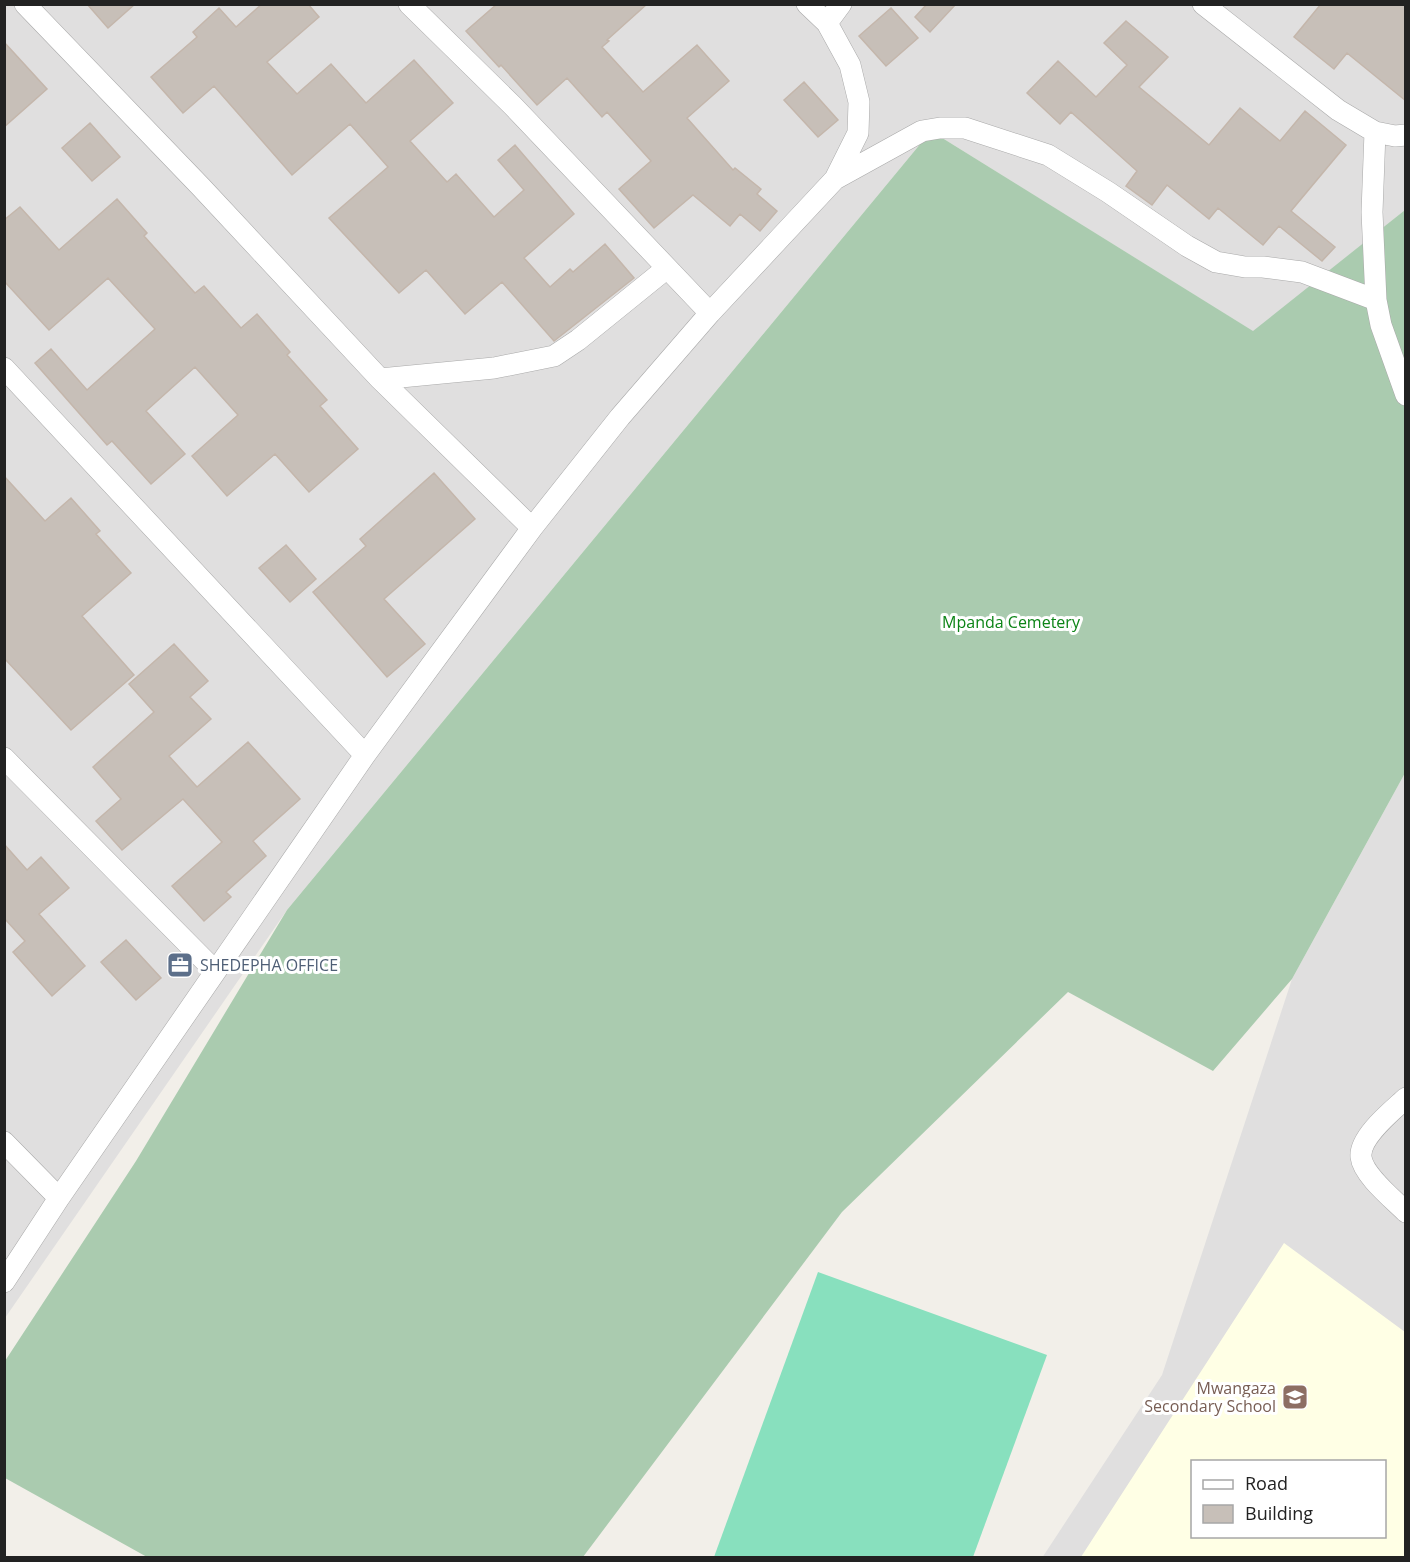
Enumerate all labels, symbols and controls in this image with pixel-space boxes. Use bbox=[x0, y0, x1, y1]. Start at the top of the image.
park label: Mpanda Cemetery bbox=[942, 611, 1081, 633]
office icon: SHEDEPHA OFFICE bbox=[165, 950, 195, 980]
place label: SHEDEPHA OFFICE bbox=[200, 954, 338, 976]
place label: Mwangaza Secondary School bbox=[1144, 1377, 1276, 1417]
school or university icon: Mwangaza Secondary School bbox=[1280, 1382, 1310, 1412]
legend bbox=[1191, 1460, 1386, 1538]
text: Road bbox=[1245, 1471, 1288, 1495]
text: Building bbox=[1245, 1501, 1313, 1525]

